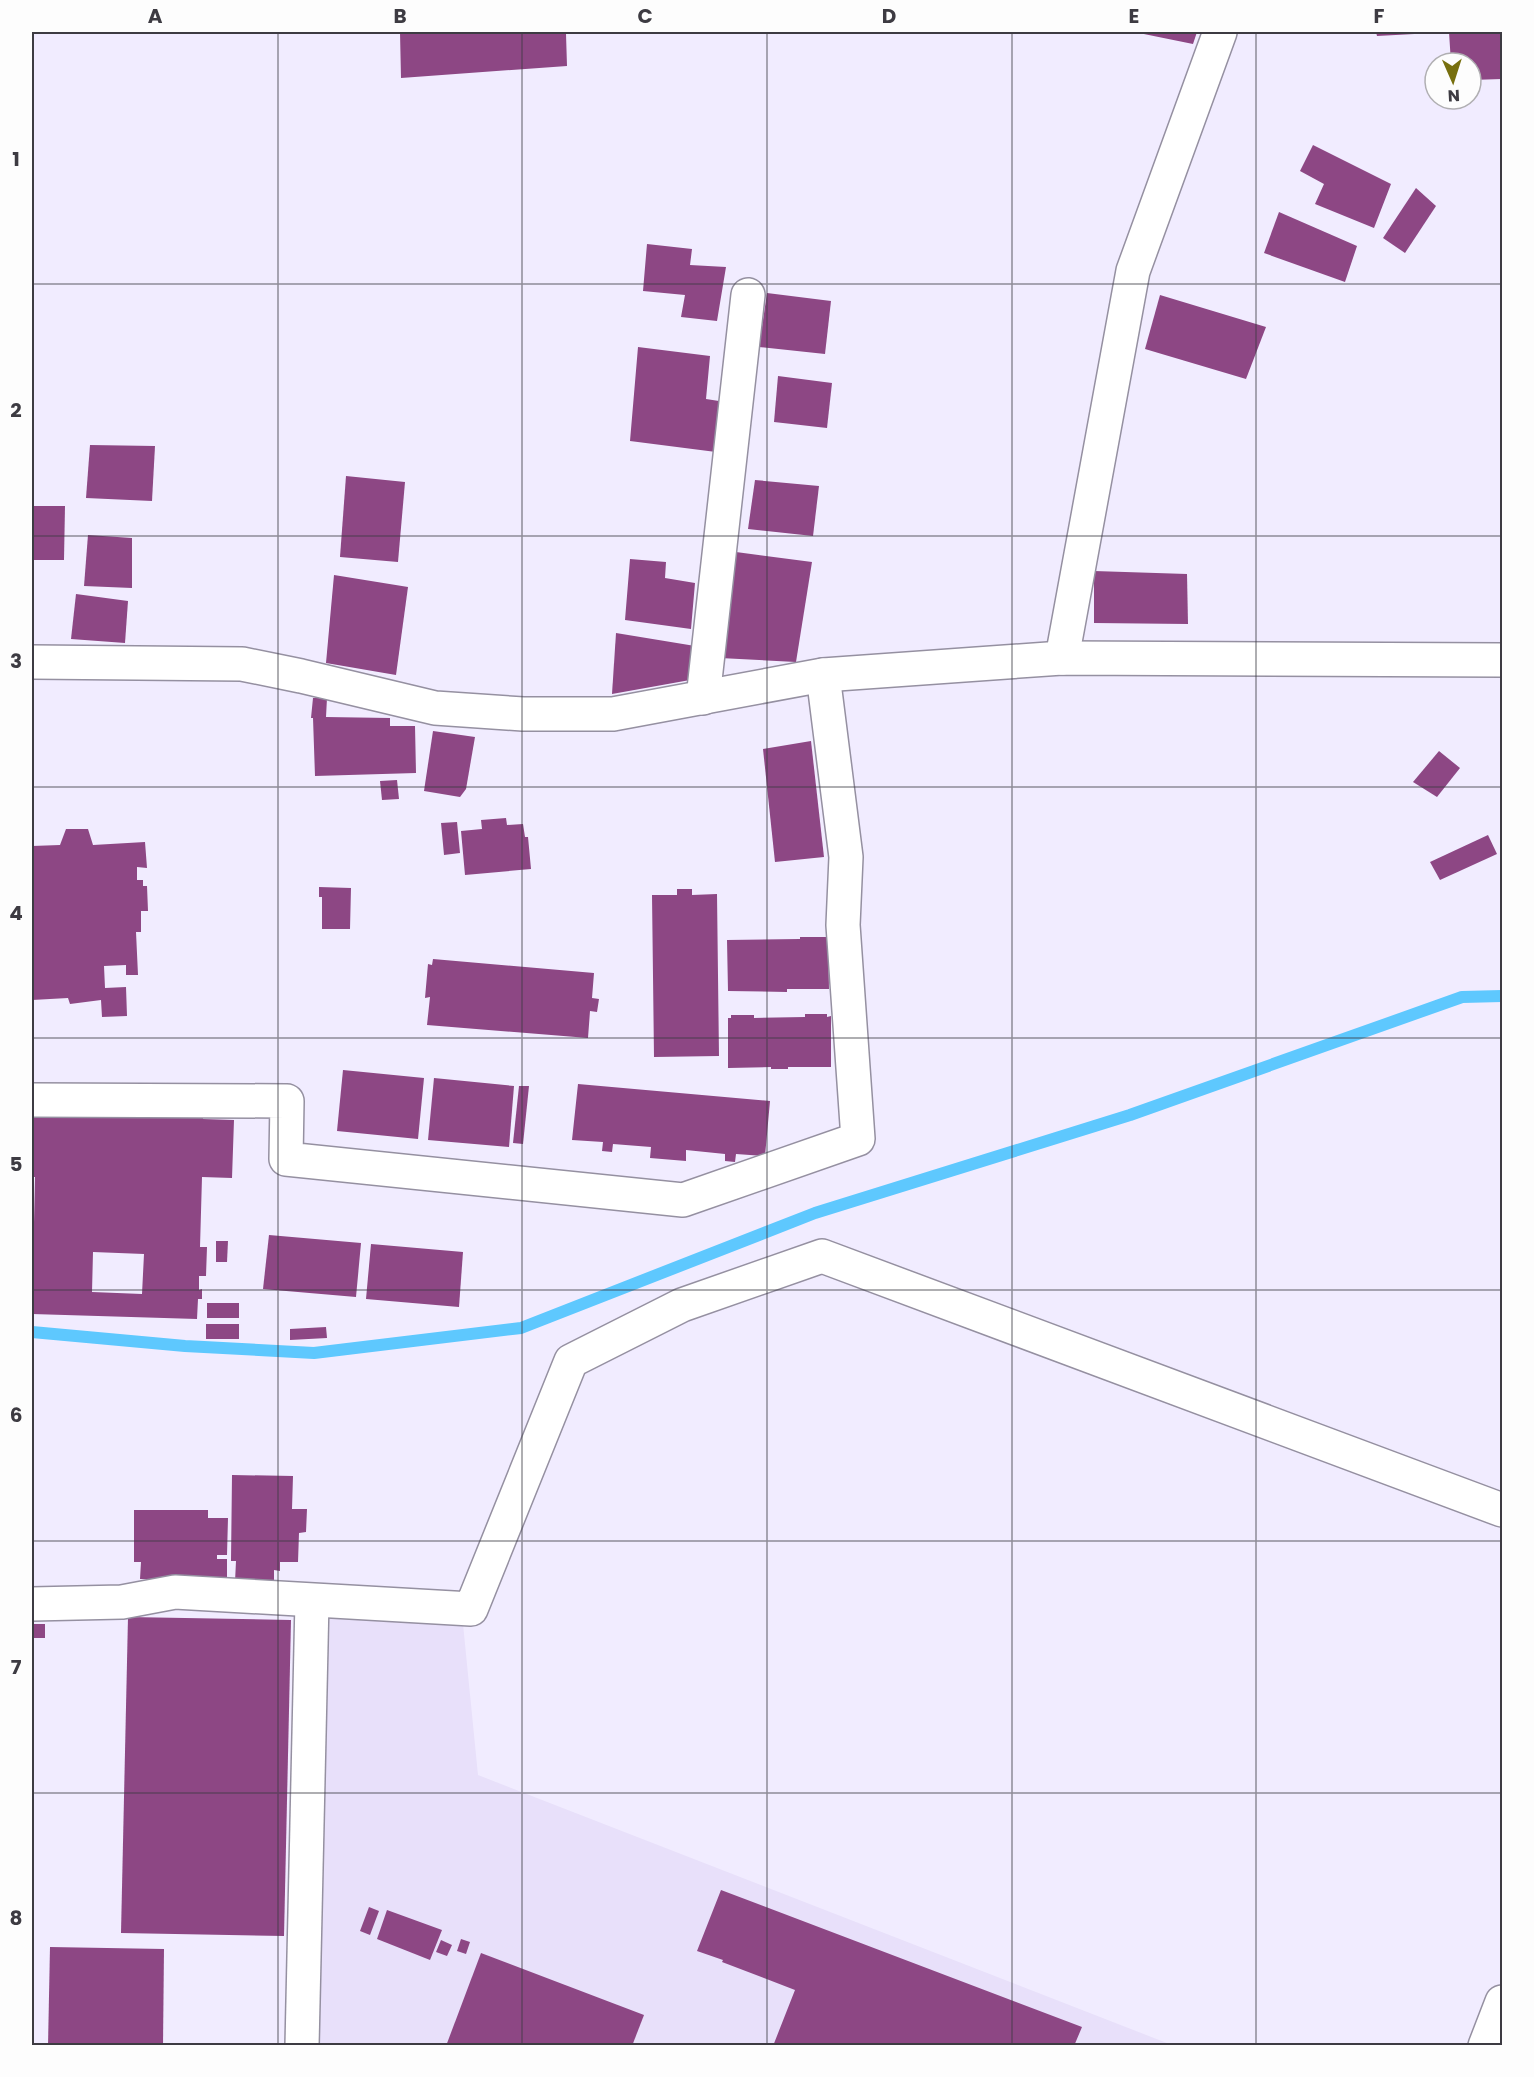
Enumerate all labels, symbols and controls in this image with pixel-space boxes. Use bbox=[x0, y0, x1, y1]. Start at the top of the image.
text: A bbox=[148, 2, 163, 30]
text: B bbox=[393, 2, 407, 30]
text: C bbox=[637, 2, 653, 30]
text: D bbox=[882, 2, 896, 30]
text: E bbox=[1129, 2, 1139, 30]
text: F bbox=[1374, 2, 1385, 30]
north arrow bbox=[1423, 51, 1483, 111]
text: N bbox=[1447, 84, 1460, 107]
text: 1 bbox=[12, 145, 20, 173]
text: 2 bbox=[10, 396, 22, 424]
text: 3 bbox=[10, 647, 22, 675]
text: 4 bbox=[9, 899, 23, 927]
text: 5 bbox=[10, 1150, 23, 1178]
text: 6 bbox=[10, 1401, 22, 1429]
text: 7 bbox=[11, 1653, 22, 1681]
text: 8 bbox=[10, 1904, 22, 1932]

